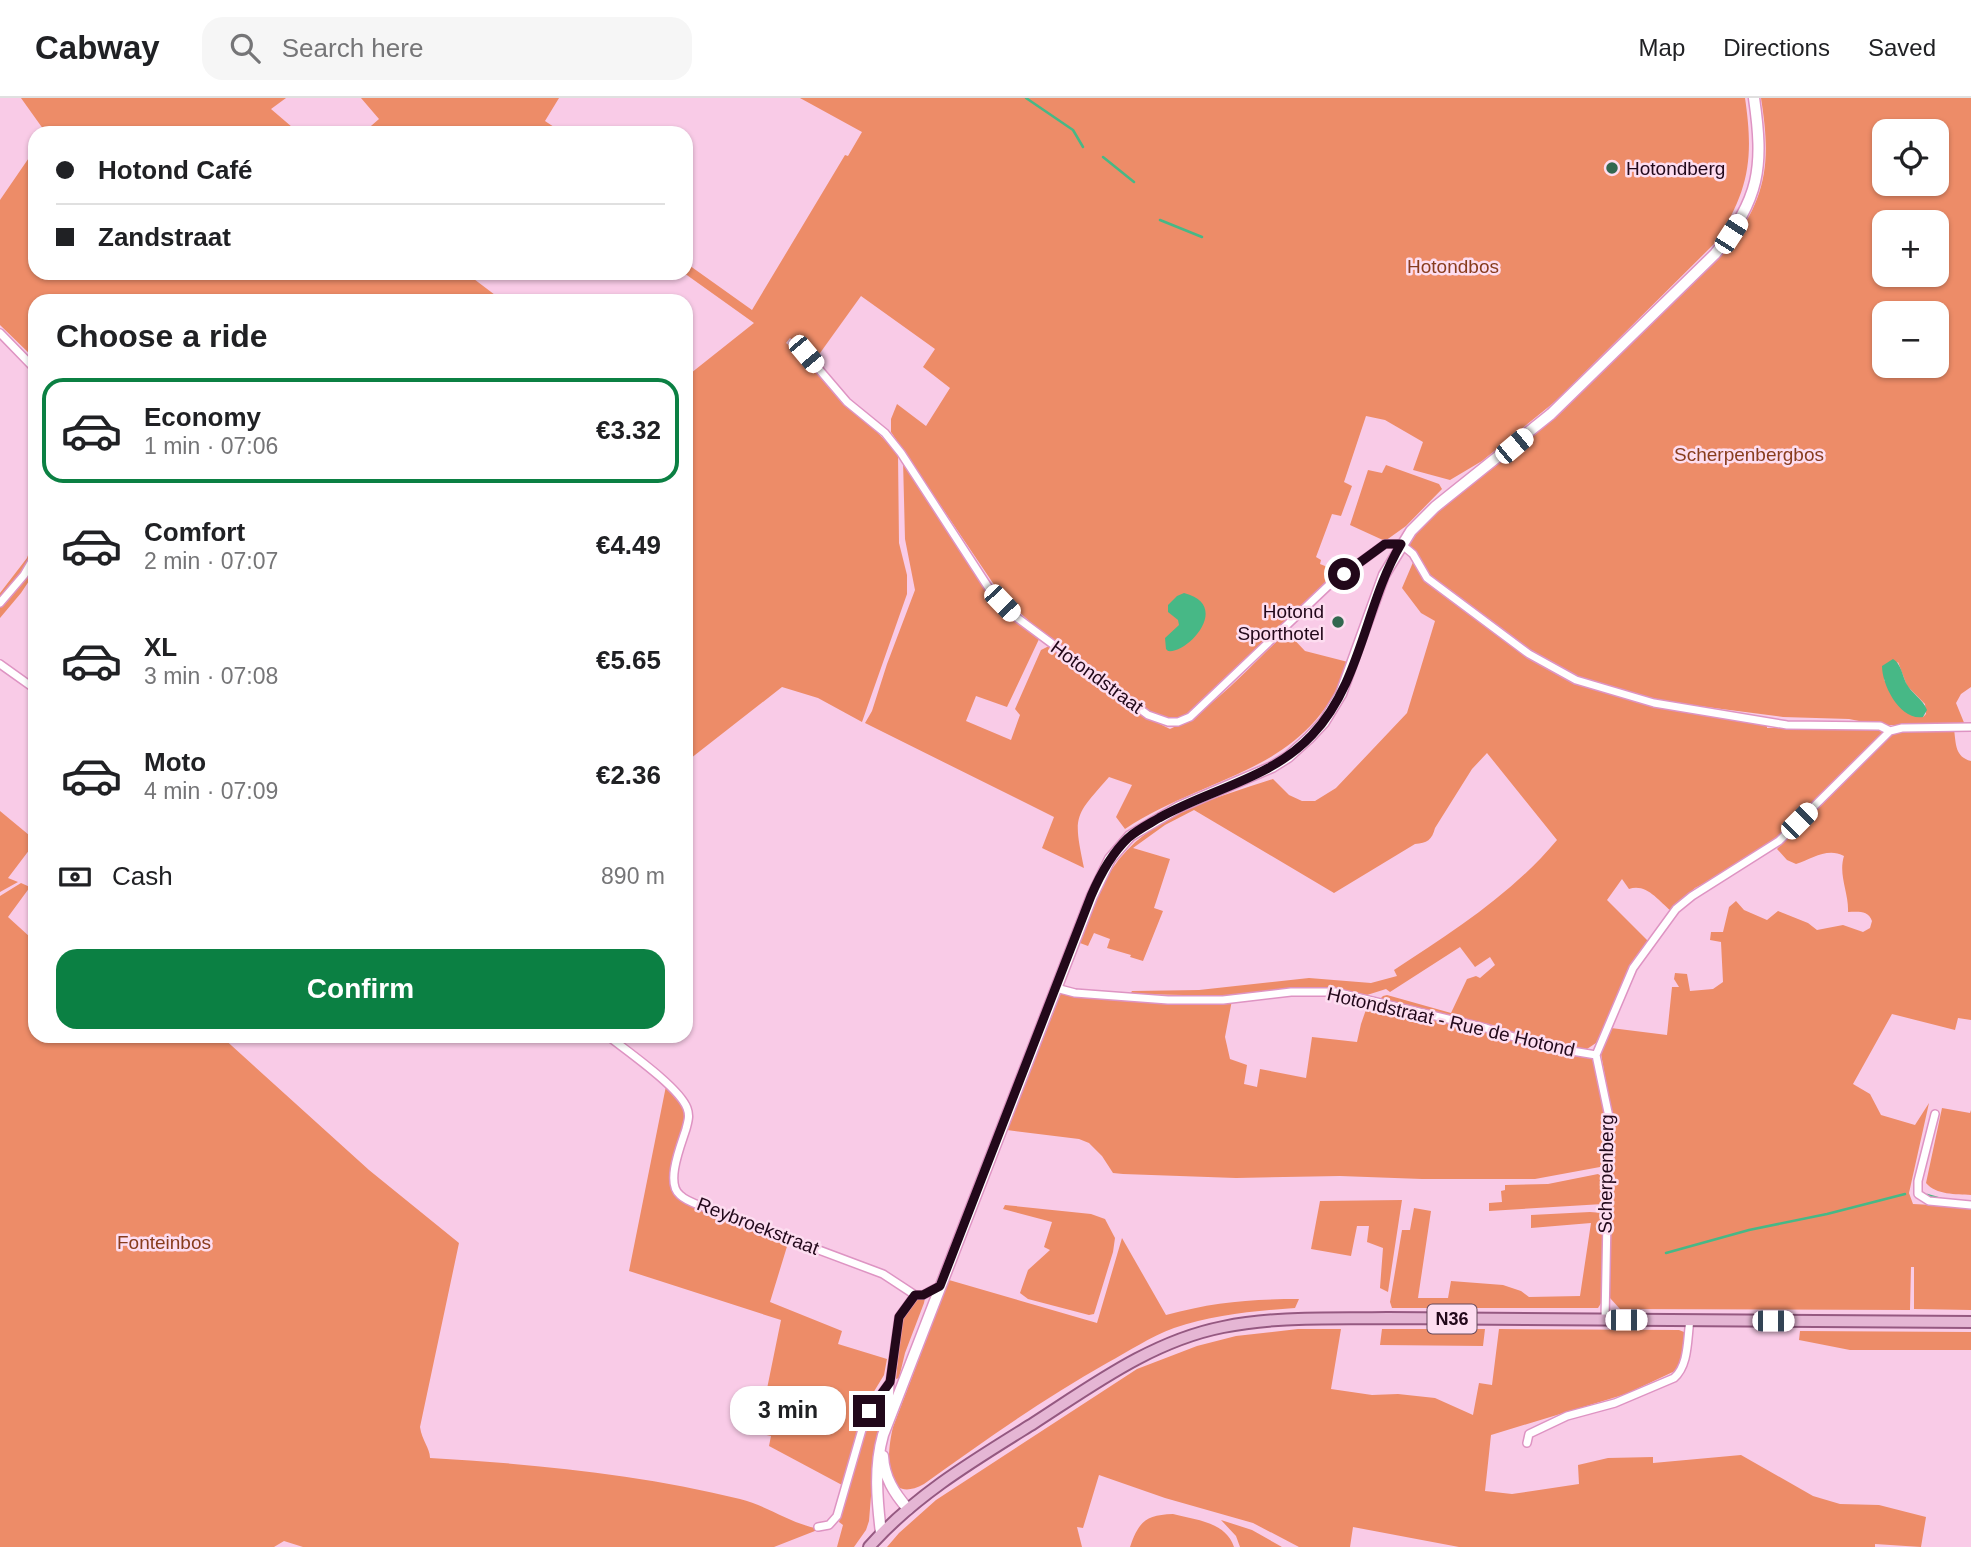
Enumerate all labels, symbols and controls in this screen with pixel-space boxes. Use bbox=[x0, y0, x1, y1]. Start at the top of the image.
search box bbox=[202, 17, 692, 80]
text: Cabway bbox=[35, 29, 160, 66]
icon: search bbox=[226, 29, 264, 67]
text: Search here bbox=[282, 33, 423, 63]
text: Map bbox=[1639, 34, 1685, 61]
text: Directions bbox=[1723, 34, 1830, 61]
text: Saved bbox=[1868, 34, 1936, 61]
map controls bbox=[1872, 119, 1949, 378]
button: locate bbox=[1872, 119, 1949, 196]
text: Hotond Café bbox=[98, 155, 253, 185]
place label: Hotondberg bbox=[1626, 158, 1725, 179]
marker: Hotondberg bbox=[1604, 160, 1620, 176]
button: + bbox=[1872, 210, 1949, 287]
car bbox=[1711, 211, 1752, 257]
text: Zandstraat bbox=[98, 222, 231, 252]
park label: Hotondbos bbox=[1407, 256, 1499, 277]
button: − bbox=[1872, 301, 1949, 378]
text: Choose a ride bbox=[56, 318, 268, 354]
car bbox=[785, 331, 828, 377]
icon: car bbox=[60, 399, 123, 462]
text: Economy bbox=[144, 402, 261, 432]
text: €3.32 bbox=[596, 415, 661, 445]
car bbox=[1492, 424, 1537, 468]
text: 1 min · 07:06 bbox=[144, 433, 278, 459]
park label: Scherpenbergbos bbox=[1674, 444, 1824, 465]
icon: car bbox=[60, 514, 123, 577]
text: Comfort bbox=[144, 517, 245, 547]
text: €4.49 bbox=[596, 530, 661, 560]
text: 2 min · 07:07 bbox=[144, 548, 278, 574]
route start bbox=[1328, 558, 1360, 590]
car bbox=[980, 581, 1025, 625]
place label: Hotond Sporthotel bbox=[1237, 601, 1324, 644]
marker: Hotond Sporthotel bbox=[1330, 614, 1346, 630]
icon: car bbox=[60, 629, 123, 692]
text: XL bbox=[144, 632, 177, 662]
street label: Hotondstraat bbox=[1047, 637, 1148, 718]
text: €5.65 bbox=[596, 645, 661, 675]
text: 3 min · 07:08 bbox=[144, 663, 278, 689]
icon: car bbox=[60, 744, 123, 807]
text: Moto bbox=[144, 747, 206, 777]
text: €2.36 bbox=[596, 760, 661, 790]
text: 4 min · 07:09 bbox=[144, 778, 278, 804]
car bbox=[1777, 799, 1822, 843]
icon: cash bbox=[56, 858, 94, 896]
text: Cash bbox=[112, 861, 173, 891]
text: 890 m bbox=[601, 863, 665, 889]
button: Confirm bbox=[56, 949, 665, 1029]
street label: Hotondstraat - Rue de Hotond bbox=[1325, 983, 1577, 1061]
street label: Scherpenberg bbox=[1594, 1114, 1618, 1234]
street label: Reybroekstraat bbox=[694, 1193, 823, 1259]
park label: Fonteinbos bbox=[117, 1232, 211, 1253]
road number: N36 bbox=[1428, 1304, 1476, 1334]
car bbox=[1606, 1310, 1648, 1331]
car bbox=[1753, 1311, 1795, 1332]
callout: 3 min bbox=[729, 1386, 844, 1436]
route end bbox=[853, 1395, 885, 1427]
text: 3 min bbox=[758, 1397, 818, 1423]

